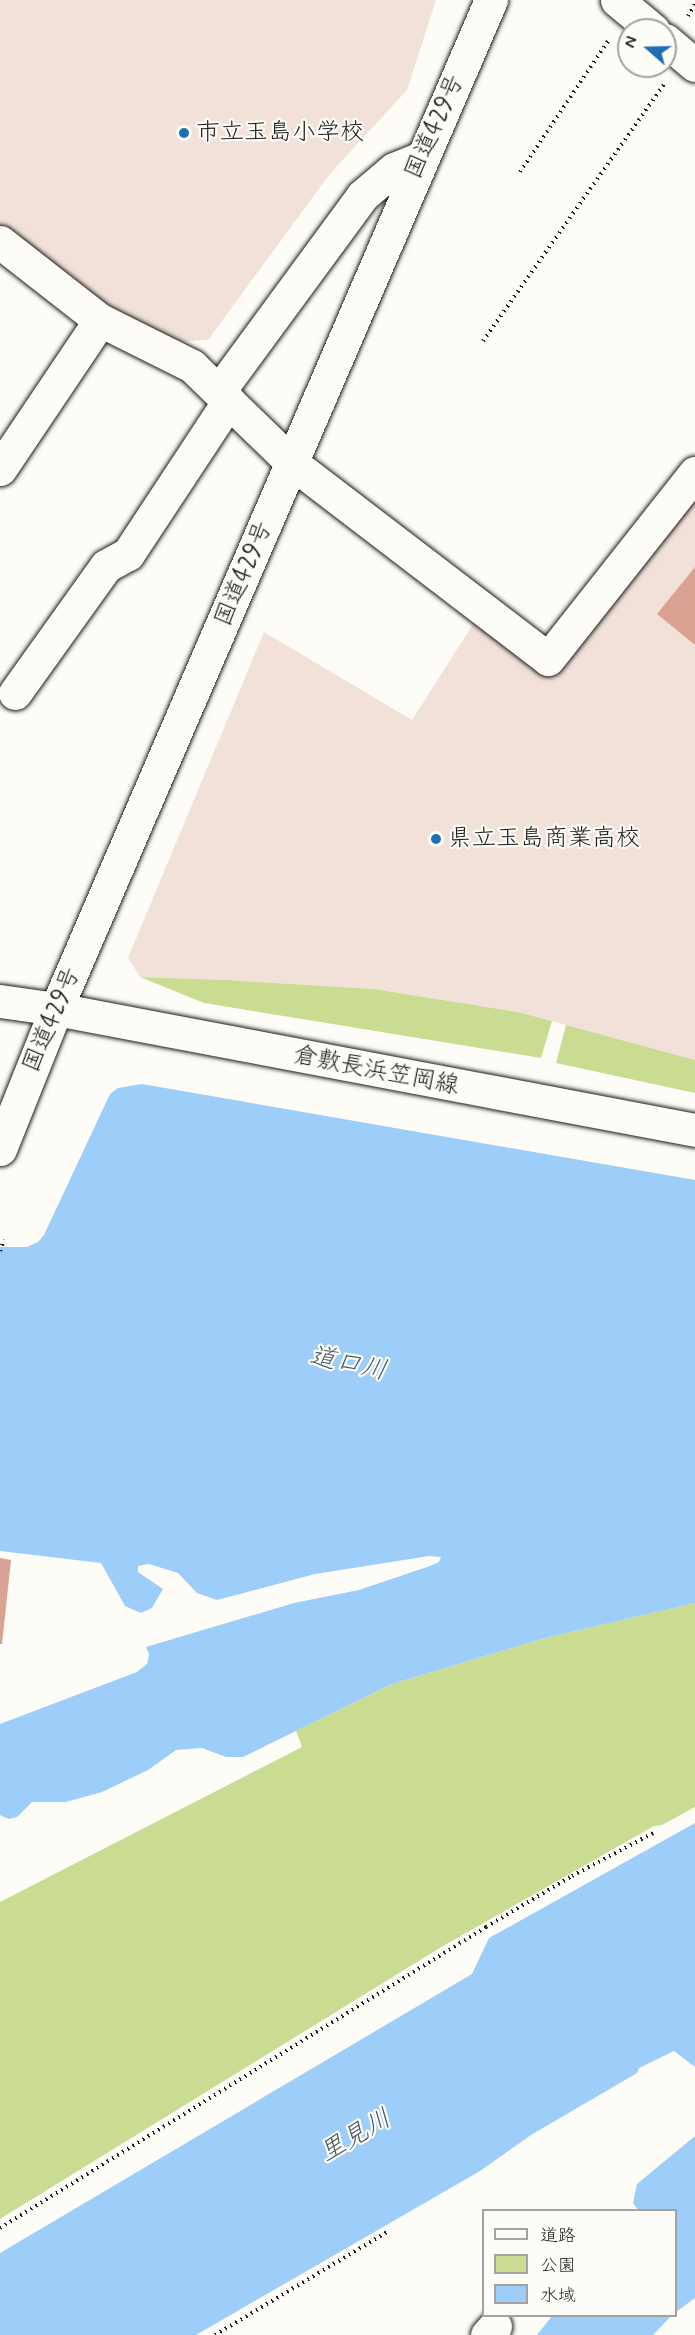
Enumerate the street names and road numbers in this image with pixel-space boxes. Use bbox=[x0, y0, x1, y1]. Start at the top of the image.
street label: 国道429号 bbox=[399, 70, 471, 184]
street label: 国道429号 bbox=[209, 517, 279, 631]
street label: 国道429号 bbox=[17, 963, 87, 1077]
street label: 倉敷長浜笠岡線 bbox=[291, 1041, 461, 1101]

